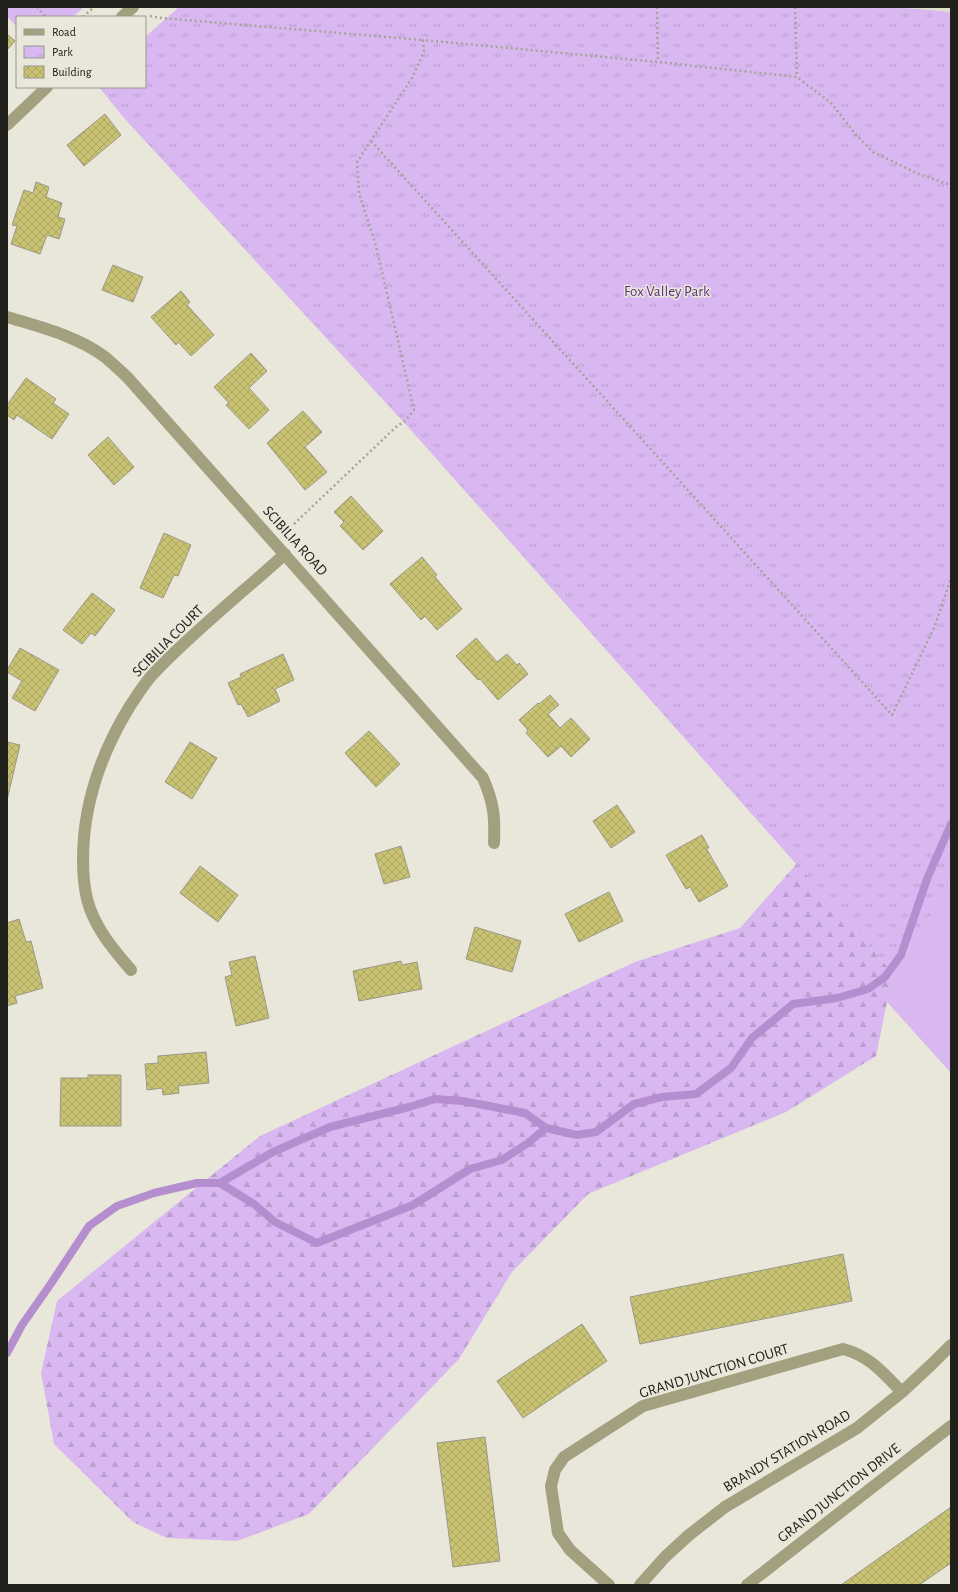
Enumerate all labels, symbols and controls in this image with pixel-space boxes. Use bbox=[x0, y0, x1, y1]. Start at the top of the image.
legend bbox=[16, 16, 146, 88]
text: Road bbox=[52, 26, 76, 38]
text: Park bbox=[52, 46, 73, 58]
text: Building bbox=[52, 66, 92, 78]
park label: Fox Valley Park bbox=[624, 284, 710, 299]
street label: SCIBILIA ROAD bbox=[260, 503, 330, 579]
street label: SCIBILIA COURT bbox=[129, 602, 207, 680]
street label: GRAND JUNCTION COURT bbox=[637, 1341, 791, 1401]
street label: BRANDY STATION ROAD bbox=[721, 1407, 853, 1495]
street label: GRAND JUNCTION DRIVE bbox=[775, 1441, 903, 1545]

